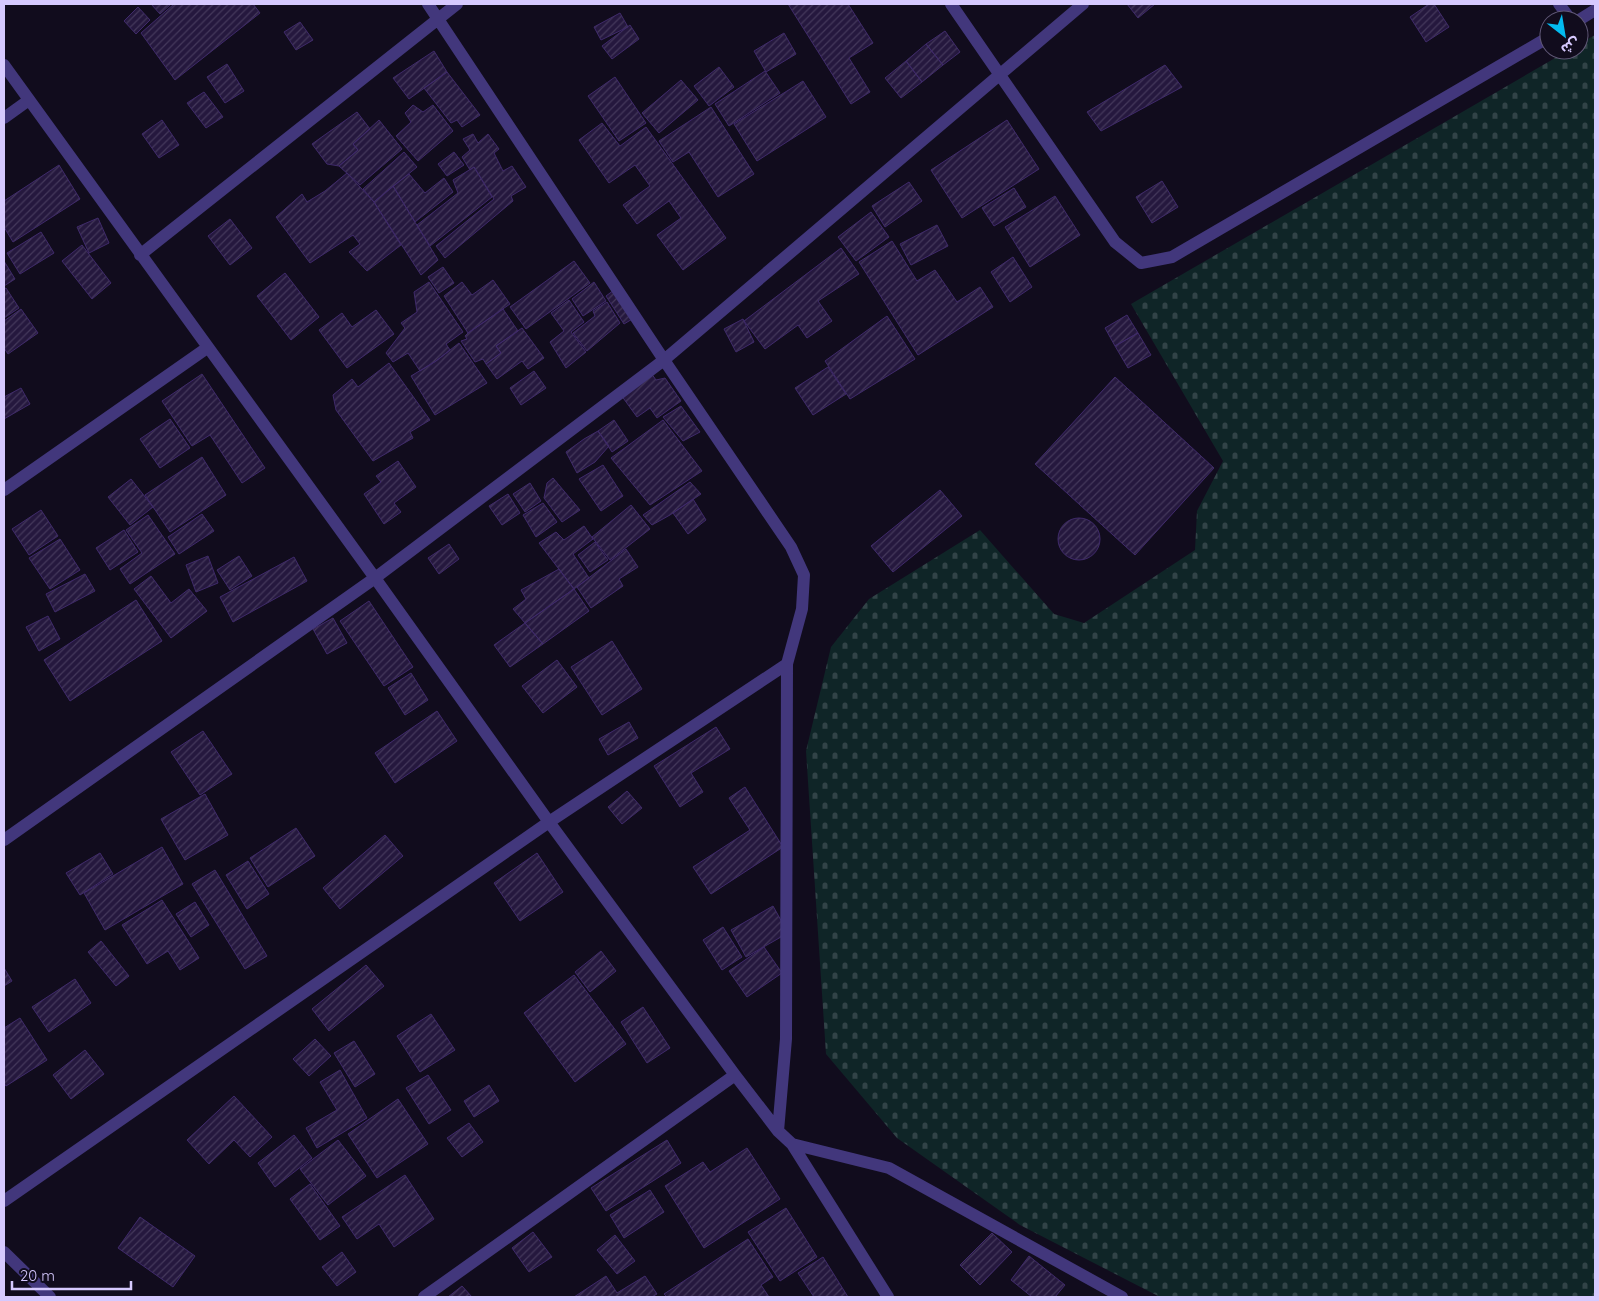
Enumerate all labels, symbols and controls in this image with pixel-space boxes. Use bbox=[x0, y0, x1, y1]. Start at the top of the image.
north arrow bbox=[1539, 10, 1589, 60]
text: ش bbox=[1558, 33, 1584, 59]
scale bar bbox=[12, 1258, 131, 1290]
text: 20 m bbox=[20, 1266, 55, 1285]

